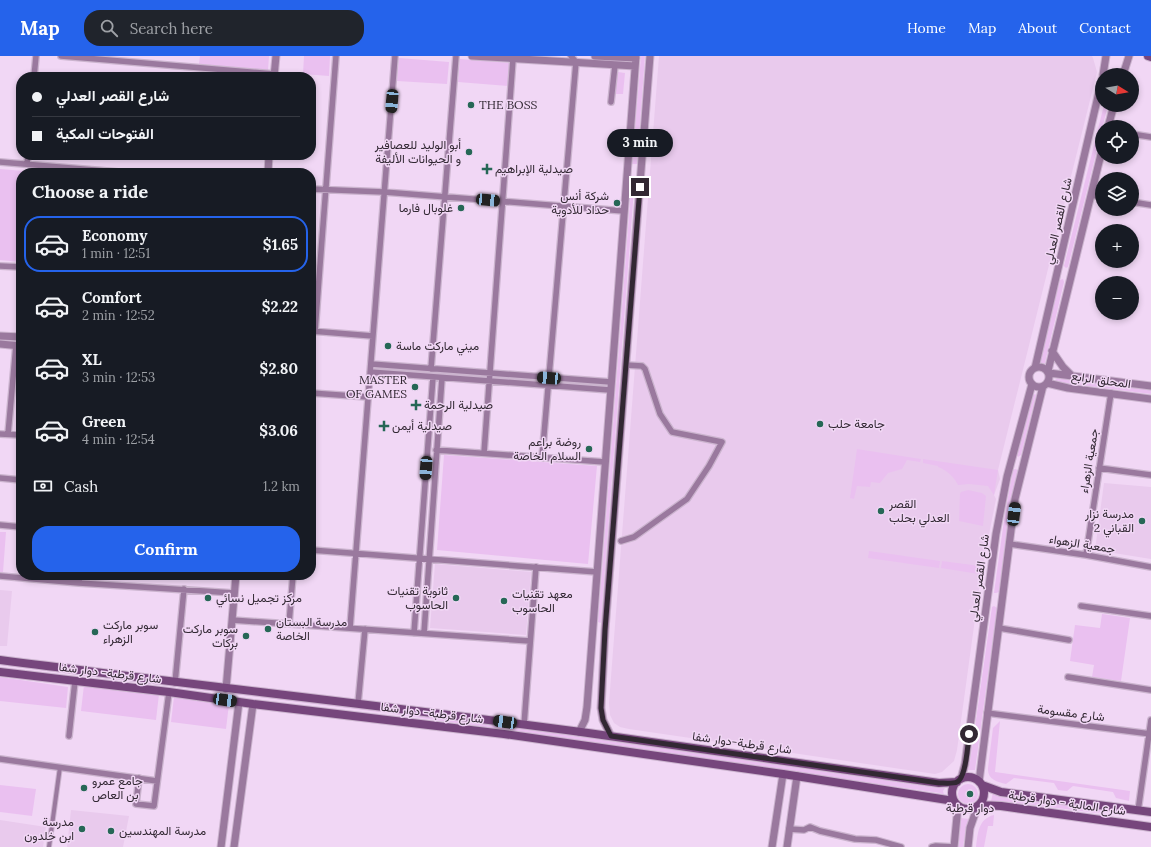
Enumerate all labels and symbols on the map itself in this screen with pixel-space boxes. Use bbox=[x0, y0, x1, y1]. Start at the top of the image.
north arrow bbox=[1095, 68, 1139, 112]
car bbox=[385, 89, 399, 113]
place label: THE BOSS bbox=[479, 97, 537, 112]
marker: THE BOSS bbox=[466, 100, 476, 110]
callout: 3 min bbox=[607, 129, 673, 157]
place label: أبو الوليد للعصافير و الحيوانات الأليفة bbox=[374, 137, 461, 167]
marker: أبو الوليد للعصافير و الحيوانات الأليفة bbox=[464, 147, 474, 157]
place label: صيدلية الإبراهيم bbox=[495, 161, 573, 177]
marker: صيدلية الإبراهيم bbox=[482, 164, 492, 174]
street label: شارع القصر العدلي bbox=[1040, 176, 1078, 266]
route end bbox=[631, 178, 649, 196]
place label: شركة أنس حداد للأدوية bbox=[551, 188, 609, 218]
car bbox=[476, 193, 500, 207]
marker: شركة أنس حداد للأدوية bbox=[612, 198, 622, 208]
place label: غلوبال فارما bbox=[399, 200, 453, 216]
marker: غلوبال فارما bbox=[456, 203, 466, 213]
place label: ميني ماركت ماسة bbox=[396, 338, 479, 356]
marker: ميني ماركت ماسة bbox=[383, 341, 393, 351]
street label: المحلق الرابع bbox=[1070, 368, 1132, 393]
car bbox=[537, 371, 561, 385]
place label: MASTER OF GAMES bbox=[346, 372, 407, 401]
marker: MASTER OF GAMES bbox=[410, 382, 420, 392]
place label: صيدلية الرحمة bbox=[424, 397, 493, 413]
marker: صيدلية الرحمة bbox=[411, 400, 421, 410]
place label: جامعة حلب bbox=[828, 416, 885, 431]
place label: صيدلية أيمن bbox=[392, 418, 452, 434]
marker: جامعة حلب bbox=[815, 419, 825, 429]
marker: صيدلية أيمن bbox=[379, 421, 389, 431]
street label: جمعية الزهراء bbox=[1076, 428, 1102, 494]
place label: روضة براعم السلام الخاصة bbox=[513, 434, 581, 464]
marker: روضة براعم السلام الخاصة bbox=[584, 444, 594, 454]
car bbox=[419, 456, 433, 480]
place label: القصر العدلي بحلب bbox=[888, 496, 950, 528]
car bbox=[1007, 501, 1021, 527]
marker: القصر العدلي بحلب bbox=[876, 506, 886, 516]
place label: مدرسة نزار القباني 2 bbox=[1084, 506, 1134, 538]
marker: مدرسة نزار القباني 2 bbox=[1137, 516, 1147, 526]
street label: جمعية الزهواء bbox=[1048, 531, 1116, 557]
street label: شارع القصر العدلي bbox=[965, 533, 995, 623]
place label: ثانوية تقنيات الحاسوب bbox=[387, 583, 448, 613]
place label: معهد تقنيات الحاسوب bbox=[512, 586, 573, 616]
place label: مركز تجميل نسائي bbox=[216, 590, 302, 608]
marker: مركز تجميل نسائي bbox=[203, 593, 213, 603]
marker: ثانوية تقنيات الحاسوب bbox=[451, 593, 461, 603]
marker: معهد تقنيات الحاسوب bbox=[499, 596, 509, 606]
place label: مدرسة البستان الخاصة bbox=[276, 614, 347, 643]
place label: سوبر ماركت الزهراء bbox=[103, 617, 158, 647]
place label: سوبر ماركت بركات bbox=[183, 621, 238, 651]
marker: مدرسة البستان الخاصة bbox=[263, 624, 273, 634]
marker: سوبر ماركت الزهراء bbox=[90, 627, 100, 637]
marker: سوبر ماركت بركات bbox=[241, 631, 251, 641]
street label: شارع قرطبة- دوار شفا bbox=[58, 659, 162, 688]
car bbox=[212, 692, 238, 708]
street label: شارع قرطبة- دوار شفا bbox=[380, 699, 484, 728]
street label: شارع مقسومة bbox=[1036, 701, 1106, 726]
car bbox=[492, 714, 518, 730]
route start bbox=[960, 725, 978, 743]
street label: شارع قرطبة-دوار شفا bbox=[691, 728, 793, 759]
place label: جامع عمرو بن العاص bbox=[92, 773, 143, 803]
marker: جامع عمرو بن العاص bbox=[79, 783, 89, 793]
street label: شارع المالية - دوار قرطبة bbox=[1007, 787, 1127, 820]
marker: دوار قرطبة bbox=[965, 789, 975, 799]
place label: دوار قرطبة bbox=[946, 800, 995, 816]
place label: مدرسة ابن خلدون bbox=[24, 814, 74, 844]
place label: مدرسة المهندسين bbox=[119, 823, 206, 839]
marker: مدرسة ابن خلدون bbox=[77, 824, 87, 834]
marker: مدرسة المهندسين bbox=[106, 826, 116, 836]

